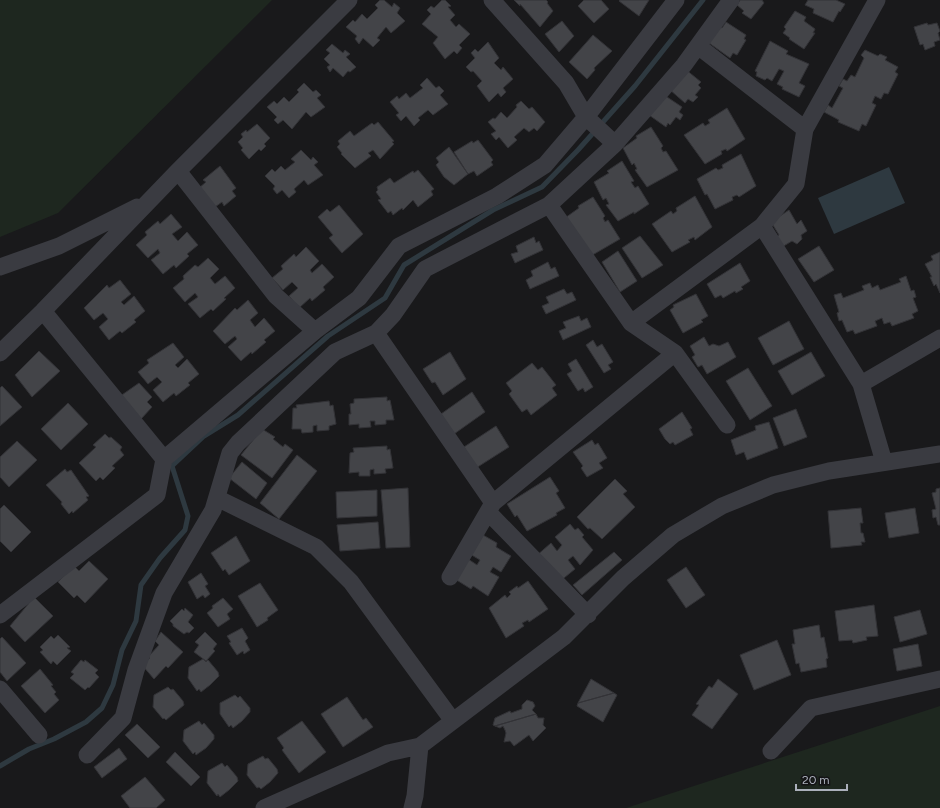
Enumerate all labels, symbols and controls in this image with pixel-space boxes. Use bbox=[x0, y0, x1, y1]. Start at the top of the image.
scale bar bbox=[796, 766, 847, 792]
text: 20 m bbox=[802, 773, 830, 787]

